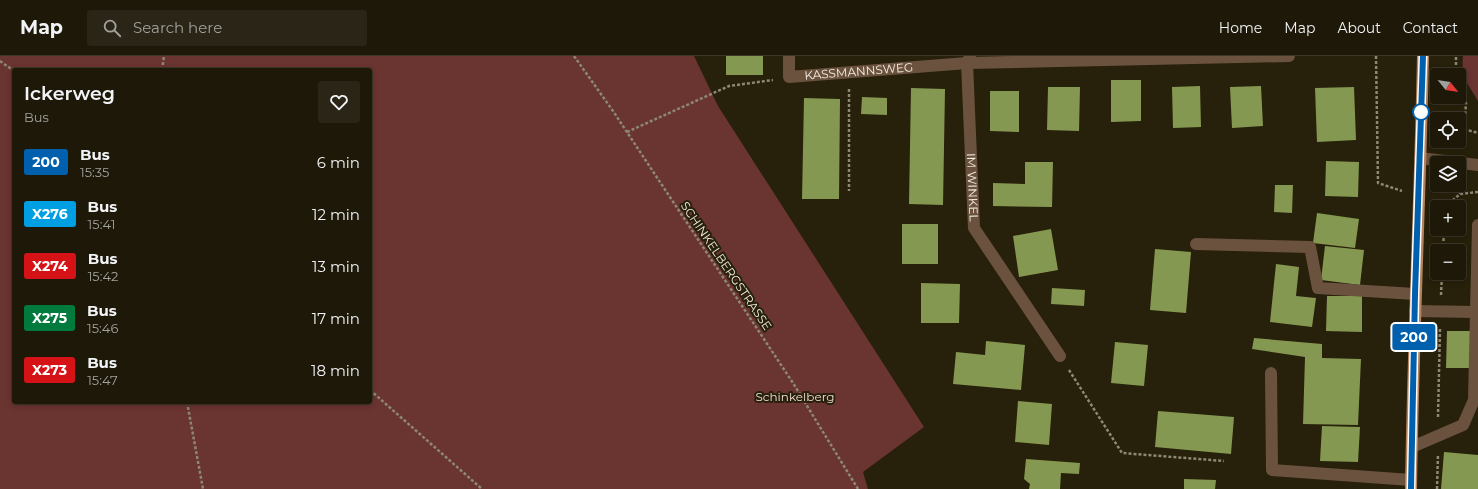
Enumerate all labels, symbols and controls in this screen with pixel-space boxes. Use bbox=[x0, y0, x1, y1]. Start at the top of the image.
search box bbox=[87, 10, 367, 46]
text: Map bbox=[20, 16, 63, 39]
icon: search bbox=[101, 17, 123, 39]
text: Search here bbox=[133, 18, 222, 37]
text: Home bbox=[1219, 19, 1262, 37]
text: Map bbox=[1284, 19, 1315, 37]
text: About bbox=[1337, 19, 1381, 37]
text: Contact bbox=[1403, 19, 1458, 37]
street label: KASSMANNSWEG bbox=[804, 59, 914, 83]
north arrow bbox=[1430, 68, 1466, 104]
map controls bbox=[1430, 68, 1466, 280]
button: heart bbox=[318, 81, 360, 123]
text: Ickerweg bbox=[24, 82, 115, 105]
unlabelled marker bbox=[1412, 103, 1430, 121]
text: Bus bbox=[24, 109, 49, 125]
button: locate bbox=[1430, 112, 1466, 148]
text: Bus bbox=[80, 145, 110, 164]
text: 200 bbox=[32, 153, 60, 171]
text: 6 min bbox=[317, 153, 360, 172]
street label: IM WINKEL bbox=[964, 153, 982, 222]
button: layers bbox=[1430, 156, 1466, 192]
text: 15:35 bbox=[80, 164, 109, 180]
text: Bus bbox=[88, 197, 117, 216]
street label: SCHINKELBERGSTRASSE bbox=[678, 199, 775, 333]
button: + bbox=[1430, 200, 1466, 236]
text: X276 bbox=[32, 205, 68, 223]
text: 12 min bbox=[312, 205, 360, 224]
text: 15:41 bbox=[88, 216, 115, 232]
button: − bbox=[1430, 244, 1466, 280]
text: Bus bbox=[88, 249, 117, 268]
text: X274 bbox=[32, 257, 68, 275]
text: 13 min bbox=[312, 257, 360, 276]
text: 15:42 bbox=[88, 268, 118, 284]
text: Bus bbox=[87, 301, 117, 320]
text: X275 bbox=[32, 309, 67, 327]
text: 17 min bbox=[312, 309, 360, 328]
text: 15:46 bbox=[87, 320, 118, 336]
line badge: 200 bbox=[1391, 324, 1437, 350]
text: 200 bbox=[1400, 328, 1428, 346]
text: Bus bbox=[87, 353, 117, 372]
text: X273 bbox=[32, 361, 67, 379]
text: 18 min bbox=[311, 361, 360, 380]
text: 15:47 bbox=[87, 372, 118, 388]
park label: Schinkelberg bbox=[755, 389, 835, 404]

